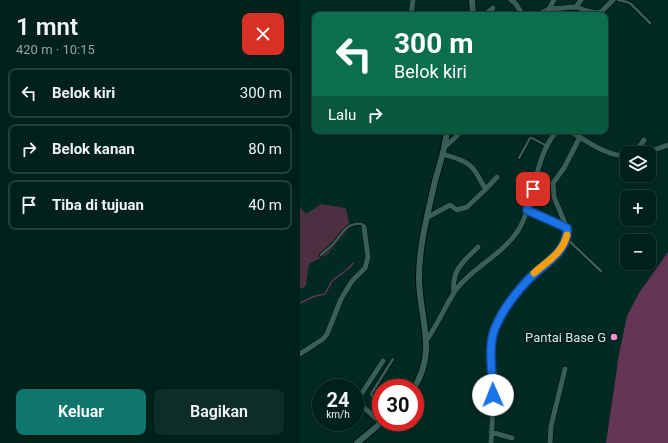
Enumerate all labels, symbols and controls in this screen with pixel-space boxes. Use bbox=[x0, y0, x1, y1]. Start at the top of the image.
text: 1 mnt bbox=[16, 13, 78, 41]
button: close bbox=[242, 13, 284, 55]
text: 300 m bbox=[394, 27, 473, 60]
icon: left bbox=[328, 28, 380, 80]
text: 420 m · 10:15 bbox=[16, 42, 95, 57]
text: Belok kiri bbox=[394, 61, 467, 82]
icon: left bbox=[18, 82, 40, 104]
text: Belok kiri bbox=[52, 84, 115, 102]
text: 300 m bbox=[240, 84, 282, 102]
icon: right bbox=[364, 104, 386, 126]
text: Lalu bbox=[328, 106, 356, 124]
icon: right bbox=[18, 138, 40, 160]
text: Belok kanan bbox=[52, 140, 135, 158]
text: 80 m bbox=[248, 140, 282, 158]
map controls bbox=[620, 146, 656, 270]
button: layers bbox=[620, 146, 656, 182]
pin bbox=[516, 172, 550, 206]
icon: arrive bbox=[522, 178, 544, 200]
button: + bbox=[620, 190, 656, 226]
icon: arrive bbox=[18, 194, 40, 216]
text: Tiba di tujuan bbox=[52, 196, 144, 214]
text: 40 m bbox=[248, 196, 282, 214]
button: − bbox=[620, 234, 656, 270]
place label: Pantai Base G bbox=[525, 330, 606, 345]
marker: Pantai Base G bbox=[609, 332, 619, 342]
position arrow bbox=[472, 374, 514, 416]
speed limit sign: 30 bbox=[372, 379, 424, 431]
text: 24 bbox=[327, 388, 349, 412]
button: Keluar bbox=[16, 389, 146, 435]
button: Bagikan bbox=[154, 389, 284, 435]
text: km/h bbox=[326, 409, 350, 420]

